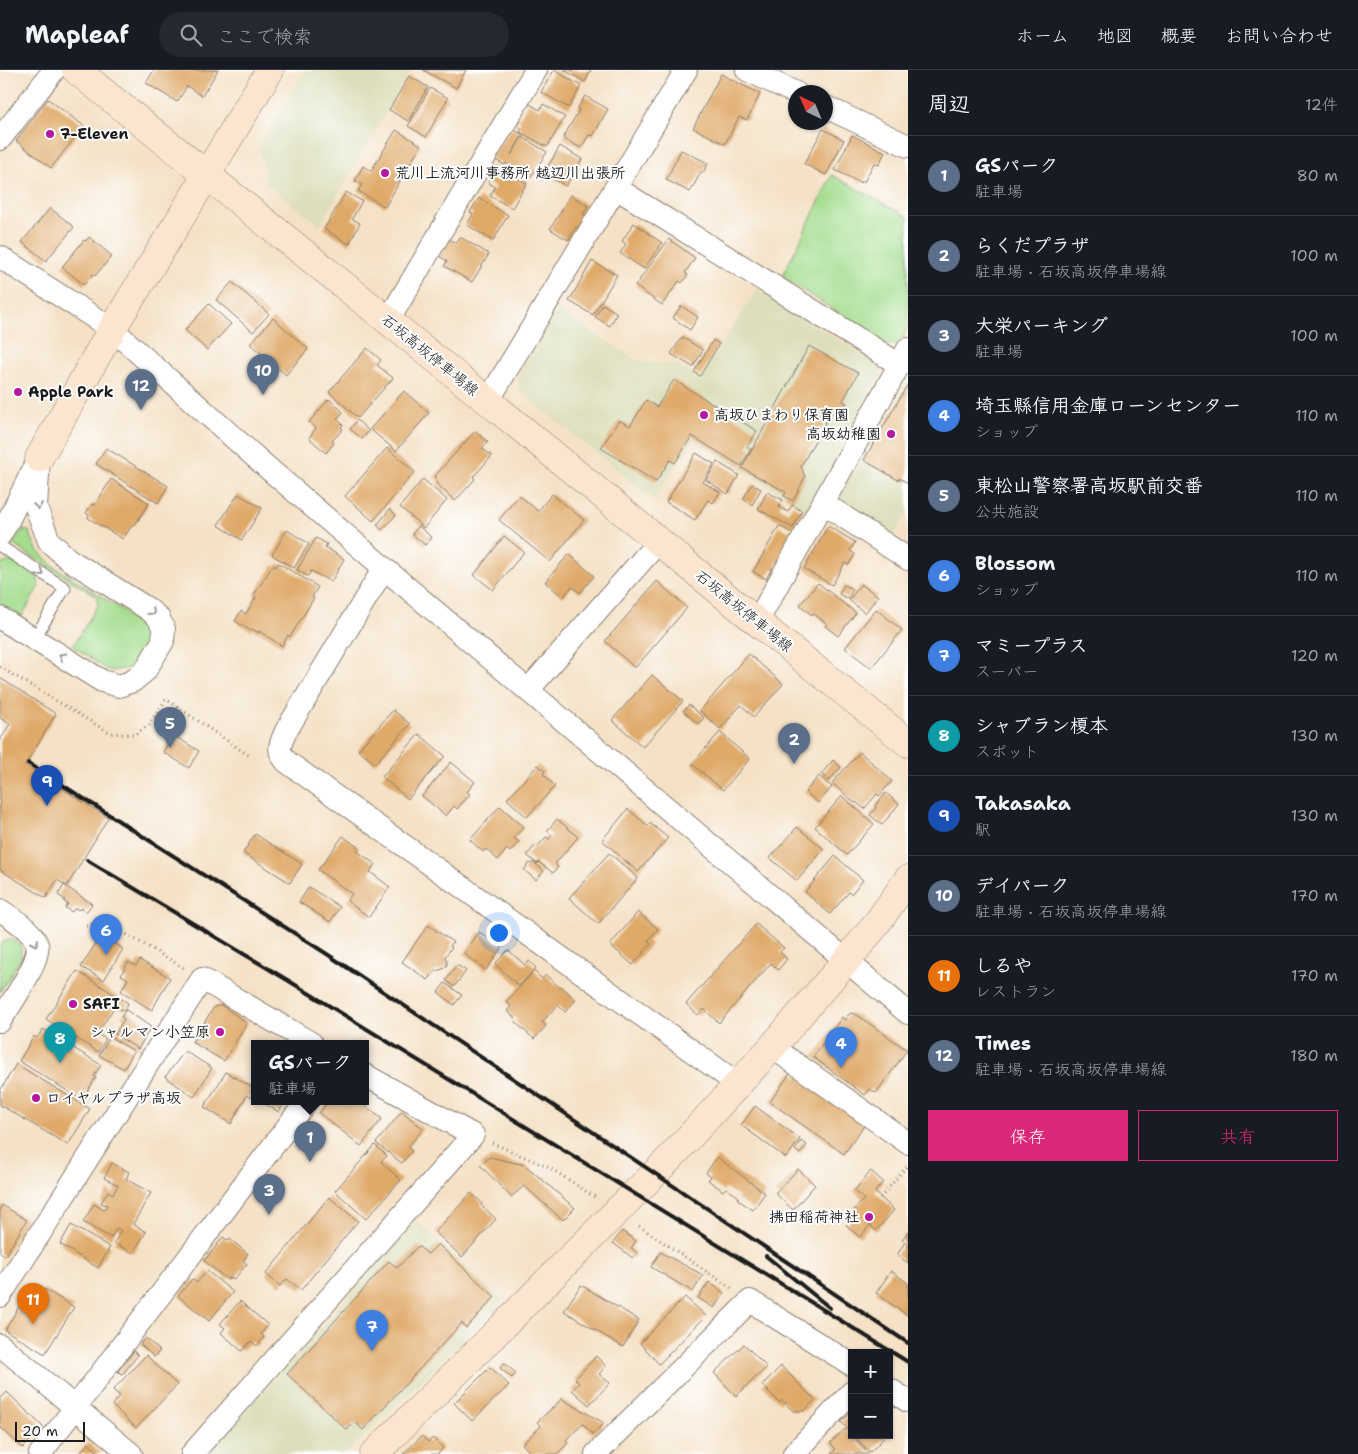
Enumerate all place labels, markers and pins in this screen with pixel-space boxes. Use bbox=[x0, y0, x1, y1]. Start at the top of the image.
place label: 7-Eleven bbox=[60, 124, 129, 144]
marker: 7-Eleven bbox=[44, 128, 56, 140]
place label: 荒川上流河川事務所 越辺川出張所 bbox=[395, 163, 625, 183]
marker: 荒川上流河川事務所 越辺川出張所 bbox=[379, 167, 391, 179]
pin: 10 bbox=[247, 354, 279, 395]
pin: 12 bbox=[125, 369, 157, 410]
place label: Apple Park bbox=[28, 382, 114, 402]
marker: Apple Park bbox=[12, 386, 24, 398]
place label: 高坂ひまわり保育園 bbox=[714, 405, 849, 425]
marker: 高坂ひまわり保育園 bbox=[698, 409, 710, 421]
place label: 高坂幼稚園 bbox=[806, 424, 881, 444]
marker: 高坂幼稚園 bbox=[885, 428, 897, 440]
pin: 5 bbox=[154, 707, 186, 748]
pin: 2 bbox=[778, 723, 810, 764]
pin: 9 bbox=[31, 765, 63, 806]
pin: 6 bbox=[90, 914, 122, 955]
place label: SAFI bbox=[83, 994, 120, 1014]
marker: SAFI bbox=[67, 998, 79, 1010]
pin: 8 bbox=[44, 1022, 76, 1063]
place label: シャルマン小笠原 bbox=[90, 1022, 210, 1042]
marker: シャルマン小笠原 bbox=[214, 1026, 226, 1038]
pin: 4 bbox=[825, 1027, 857, 1068]
place label: ロイヤルプラザ高坂 bbox=[46, 1088, 181, 1108]
marker: ロイヤルプラザ高坂 bbox=[30, 1092, 42, 1104]
pin: 1 bbox=[294, 1121, 326, 1162]
pin: 3 bbox=[253, 1174, 285, 1215]
place label: 拂田稲荷神社 bbox=[769, 1207, 859, 1227]
marker: 拂田稲荷神社 bbox=[863, 1211, 875, 1223]
pin: 11 bbox=[17, 1283, 49, 1324]
pin: 7 bbox=[356, 1310, 388, 1351]

